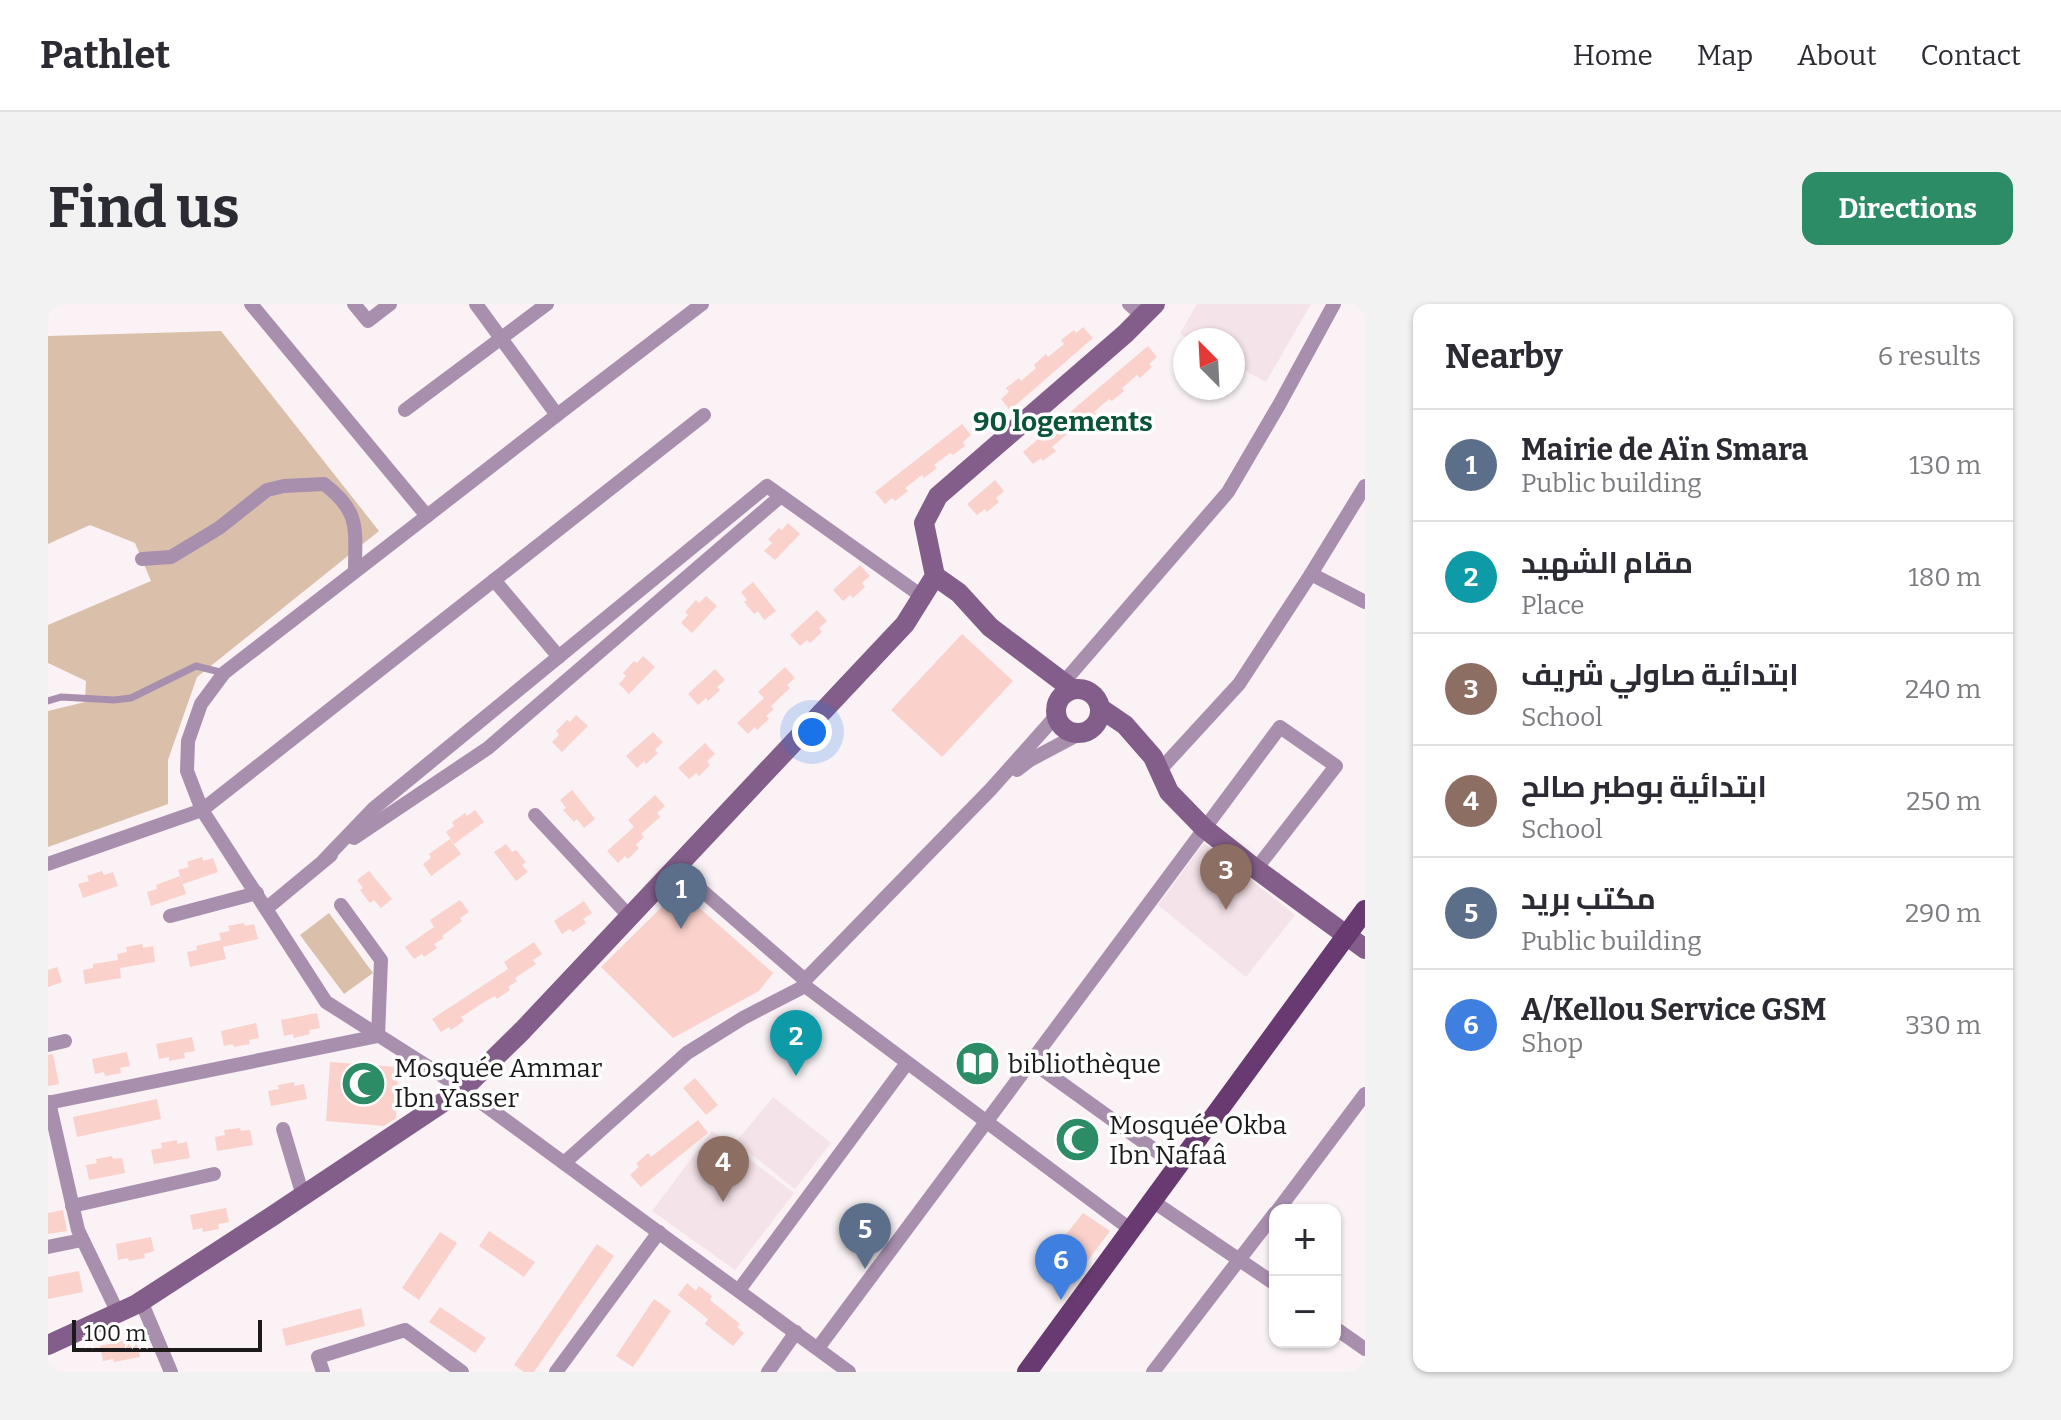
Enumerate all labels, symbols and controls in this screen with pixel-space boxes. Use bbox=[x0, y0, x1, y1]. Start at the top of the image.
text: Pathlet bbox=[40, 32, 170, 78]
text: Home bbox=[1573, 39, 1653, 72]
text: Map bbox=[1697, 39, 1753, 72]
text: About bbox=[1797, 39, 1877, 72]
text: Contact bbox=[1921, 39, 2021, 72]
button: Directions bbox=[1802, 172, 2013, 245]
text: Find us bbox=[48, 175, 240, 242]
north arrow bbox=[1173, 328, 1245, 400]
text: Nearby bbox=[1445, 336, 1563, 377]
text: 6 results bbox=[1878, 341, 1981, 372]
district label: 90 logements bbox=[973, 405, 1153, 438]
text: Mairie de Aïn Smara bbox=[1521, 432, 1808, 468]
text: 1 bbox=[1465, 450, 1477, 481]
text: 130 m bbox=[1909, 450, 1981, 481]
text: Public building bbox=[1521, 468, 1702, 499]
text: مقام الشهيد bbox=[1521, 545, 1693, 581]
text: 2 bbox=[1464, 562, 1478, 593]
text: 180 m bbox=[1908, 562, 1981, 593]
text: Place bbox=[1521, 590, 1585, 621]
text: ابتدائية صاولي شريف bbox=[1521, 657, 1799, 693]
text: 3 bbox=[1464, 674, 1478, 705]
text: 240 m bbox=[1905, 674, 1981, 705]
text: School bbox=[1521, 702, 1603, 733]
your location bbox=[792, 712, 832, 752]
text: ابتدائية بوطبر صالح bbox=[1521, 769, 1767, 805]
text: 4 bbox=[1463, 786, 1479, 817]
text: 250 m bbox=[1906, 786, 1981, 817]
text: School bbox=[1521, 814, 1603, 845]
pin: 3 bbox=[1200, 844, 1252, 910]
pin: 1 bbox=[655, 863, 707, 929]
text: مكتب بريد bbox=[1521, 881, 1656, 917]
text: 5 bbox=[1464, 898, 1478, 929]
text: 290 m bbox=[1905, 898, 1981, 929]
text: Public building bbox=[1521, 926, 1702, 957]
text: A/Kellou Service GSM bbox=[1521, 992, 1827, 1028]
pin: 2 bbox=[770, 1010, 822, 1076]
text: 6 bbox=[1463, 1010, 1479, 1041]
text: 330 m bbox=[1905, 1010, 1981, 1041]
text: Shop bbox=[1521, 1028, 1583, 1059]
library icon: bibliothèque bbox=[953, 1040, 1001, 1088]
place label: bibliothèque bbox=[1008, 1049, 1161, 1080]
place label: Mosquée Ammar Ibn Yasser bbox=[394, 1053, 603, 1114]
mosque icon: Mosquée Ammar Ibn Yasser bbox=[339, 1059, 387, 1107]
place label: Mosquée Okba Ibn Nafaâ bbox=[1109, 1110, 1287, 1171]
mosque icon: Mosquée Okba Ibn Nafaâ bbox=[1054, 1116, 1102, 1164]
pin: 4 bbox=[697, 1136, 749, 1202]
pin: 5 bbox=[839, 1203, 891, 1269]
map controls bbox=[1269, 1204, 1341, 1348]
button: + bbox=[1269, 1204, 1341, 1276]
pin: 6 bbox=[1035, 1234, 1087, 1300]
button: − bbox=[1269, 1276, 1341, 1348]
scale bar bbox=[72, 1316, 262, 1352]
text: 100 m bbox=[84, 1320, 147, 1347]

